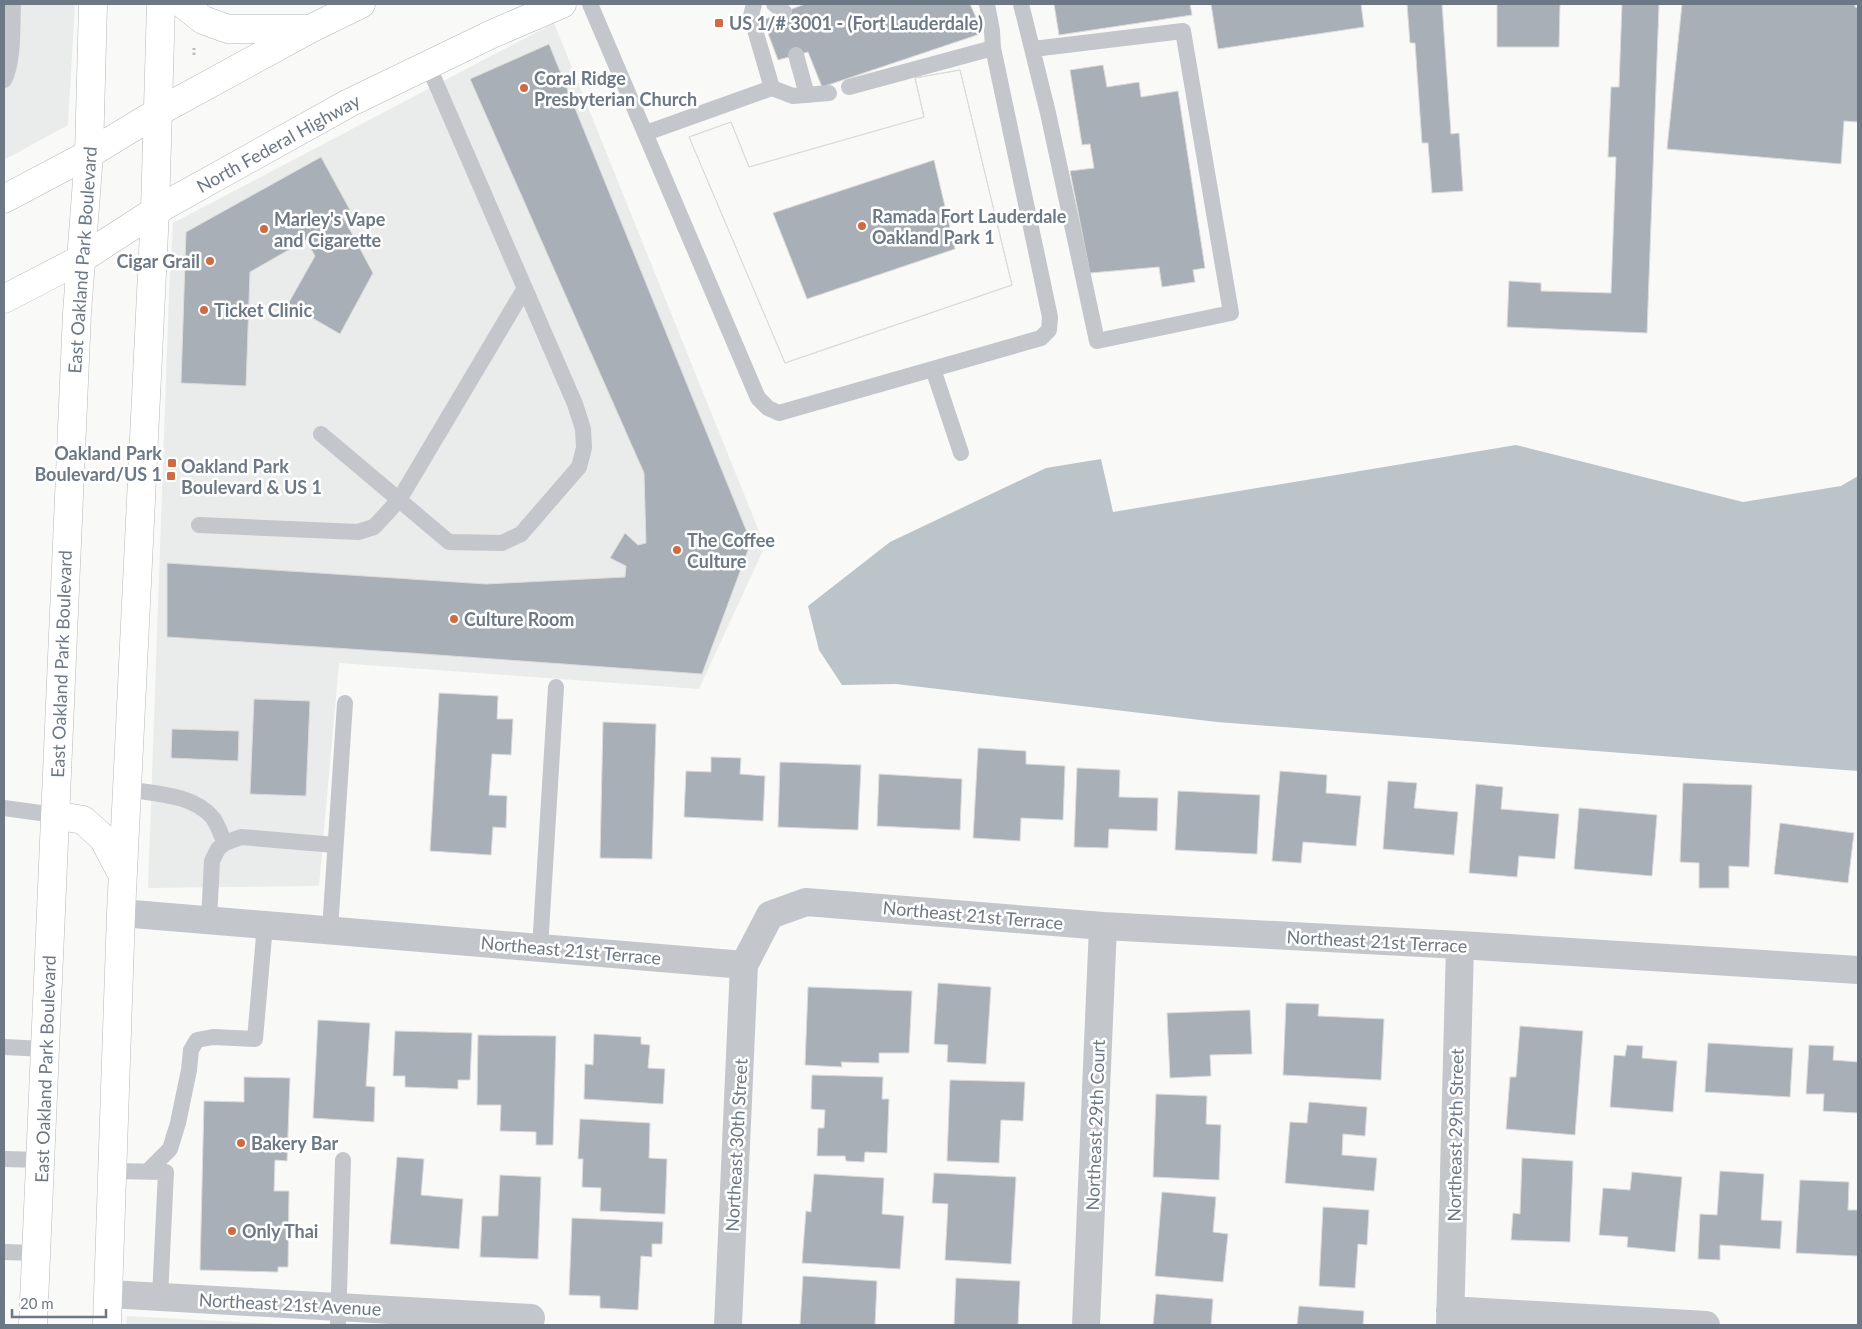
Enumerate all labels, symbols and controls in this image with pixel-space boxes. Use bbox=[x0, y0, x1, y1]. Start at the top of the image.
place label: US 1/# 3001 - (Fort Lauderdale) bbox=[729, 12, 983, 34]
marker: US 1/# 3001 - (Fort Lauderdale) bbox=[713, 17, 725, 29]
place label: Coral Ridge Presbyterian Church bbox=[534, 67, 697, 110]
marker: Coral Ridge Presbyterian Church bbox=[518, 82, 530, 94]
street label: North Federal Highway bbox=[192, 89, 364, 197]
street label: East Oakland Park Boulevard bbox=[63, 146, 101, 374]
place label: Ramada Fort Lauderdale Oakland Park 1 bbox=[872, 205, 1067, 248]
place label: Marley's Vape and Cigarette bbox=[274, 208, 386, 251]
marker: Ramada Fort Lauderdale Oakland Park 1 bbox=[856, 220, 868, 232]
marker: Marley's Vape and Cigarette bbox=[258, 223, 270, 235]
place label: Cigar Grail bbox=[116, 250, 200, 272]
marker: Cigar Grail bbox=[204, 255, 216, 267]
place label: Ticket Clinic bbox=[214, 299, 312, 321]
marker: Ticket Clinic bbox=[198, 304, 210, 316]
place label: Oakland Park Boulevard/US 1 bbox=[34, 442, 162, 485]
place label: Oakland Park Boulevard & US 1 bbox=[181, 455, 322, 498]
marker: Oakland Park Boulevard/US 1 bbox=[166, 457, 178, 469]
marker: Oakland Park Boulevard & US 1 bbox=[165, 470, 177, 482]
place label: The Coffee Culture bbox=[687, 529, 775, 572]
marker: The Coffee Culture bbox=[671, 544, 683, 556]
street label: East Oakland Park Boulevard bbox=[46, 550, 76, 778]
place label: Culture Room bbox=[464, 608, 574, 630]
marker: Culture Room bbox=[448, 613, 460, 625]
street label: Northeast 21st Terrace bbox=[882, 896, 1064, 934]
street label: Northeast 21st Terrace bbox=[1286, 925, 1468, 957]
street label: Northeast 21st Terrace bbox=[480, 931, 662, 969]
street label: East Oakland Park Boulevard bbox=[30, 955, 60, 1183]
street label: Northeast 29th Court bbox=[1081, 1039, 1109, 1211]
street label: Northeast 29th Street bbox=[1442, 1048, 1468, 1222]
street label: Northeast 30th Street bbox=[720, 1057, 752, 1232]
place label: Bakery Bar bbox=[251, 1132, 339, 1154]
marker: Bakery Bar bbox=[235, 1137, 247, 1149]
place label: Only Thai bbox=[242, 1220, 318, 1242]
marker: Only Thai bbox=[226, 1225, 238, 1237]
scale bar bbox=[12, 1286, 106, 1318]
street label: Northeast 21st Avenue bbox=[198, 1288, 382, 1320]
text: 20 m bbox=[20, 1294, 54, 1312]

